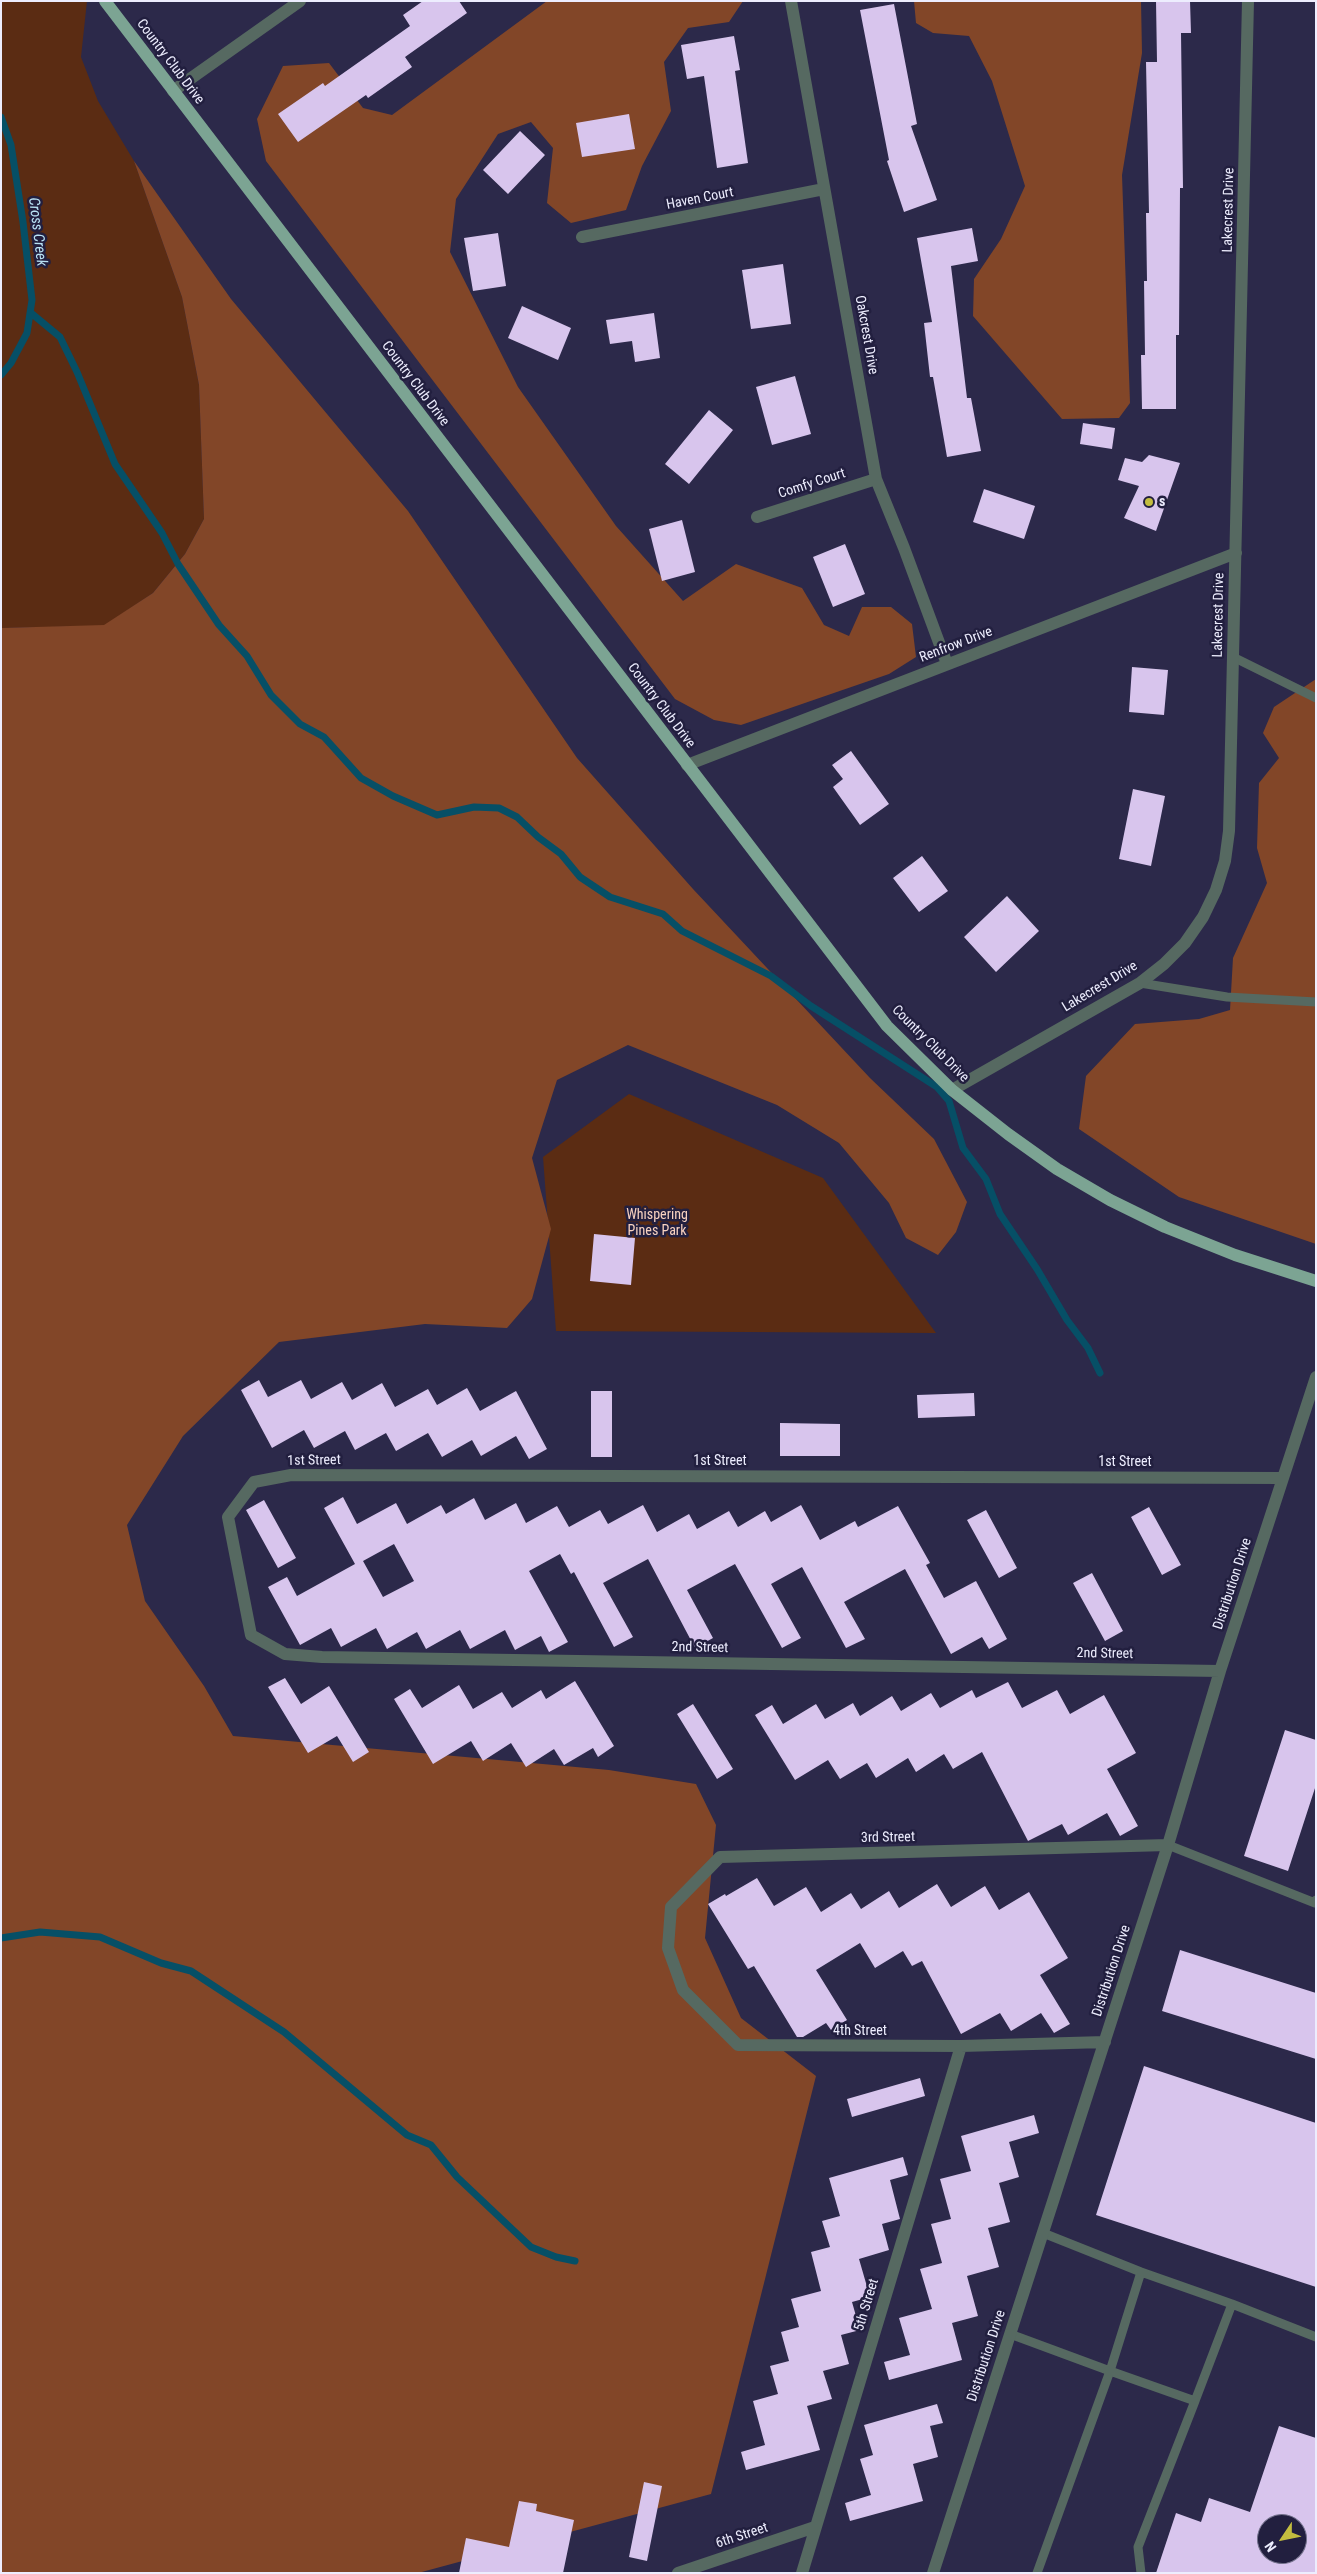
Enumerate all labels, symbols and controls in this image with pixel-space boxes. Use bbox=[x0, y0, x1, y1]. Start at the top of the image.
street label: Country Club Drive bbox=[133, 16, 207, 108]
street label: Lakecrest Drive bbox=[1220, 167, 1238, 253]
street label: Haven Court bbox=[665, 184, 735, 214]
water label: Cross Creek bbox=[24, 197, 50, 267]
street label: Oakcrest Drive bbox=[851, 294, 881, 376]
street label: Country Club Drive bbox=[378, 338, 452, 430]
street label: Comfy Court bbox=[776, 465, 848, 503]
place label: s bbox=[1159, 494, 1165, 510]
marker: s bbox=[1143, 496, 1155, 508]
street label: Lakecrest Drive bbox=[1210, 572, 1228, 658]
street label: Renfrow Drive bbox=[917, 623, 995, 667]
street label: Country Club Drive bbox=[624, 660, 698, 752]
street label: Lakecrest Drive bbox=[1059, 958, 1141, 1016]
street label: Country Club Drive bbox=[888, 1002, 972, 1086]
park label: Whispering Pines Park bbox=[626, 1207, 688, 1240]
street label: 1st Street bbox=[287, 1452, 341, 1470]
street label: 1st Street bbox=[693, 1453, 747, 1469]
street label: 1st Street bbox=[1098, 1454, 1152, 1470]
street label: Distribution Drive bbox=[1210, 1536, 1256, 1632]
street label: 2nd Street bbox=[672, 1639, 728, 1657]
street label: 2nd Street bbox=[1077, 1645, 1133, 1663]
street label: 3rd Street bbox=[861, 1829, 915, 1847]
street label: Distribution Drive bbox=[1089, 1923, 1135, 2019]
street label: 4th Street bbox=[833, 2023, 887, 2039]
street label: 5th Street bbox=[851, 2277, 883, 2333]
street label: Distribution Drive bbox=[964, 2308, 1010, 2404]
north arrow bbox=[1257, 2514, 1307, 2564]
street label: 6th Street bbox=[714, 2520, 770, 2552]
text: N bbox=[1261, 2539, 1279, 2555]

